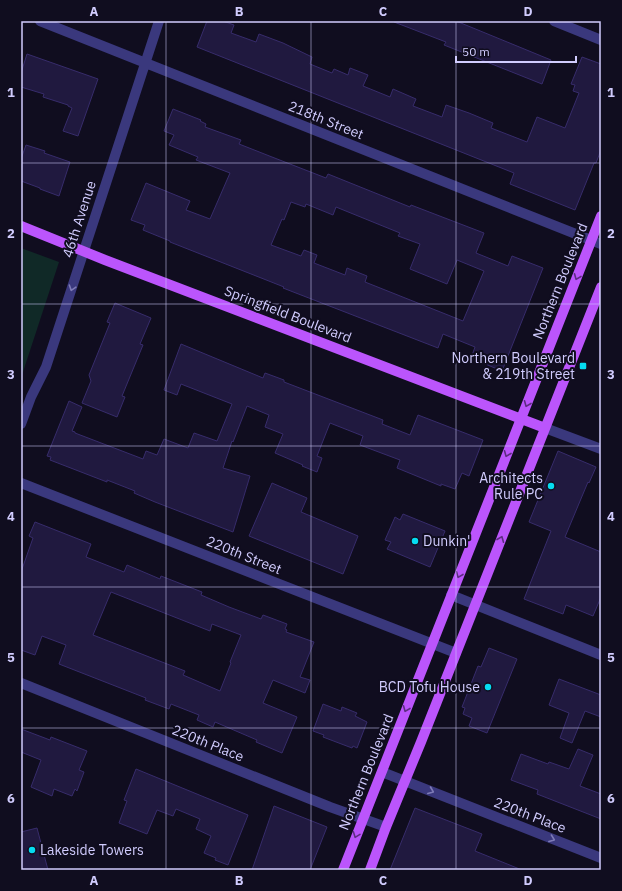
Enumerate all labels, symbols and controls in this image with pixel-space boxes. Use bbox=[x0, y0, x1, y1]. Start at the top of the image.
text: A bbox=[90, 3, 99, 20]
text: B bbox=[235, 3, 244, 20]
text: C bbox=[379, 3, 388, 20]
text: D bbox=[523, 3, 533, 20]
scale bar bbox=[456, 38, 576, 64]
text: 50 m bbox=[462, 44, 490, 59]
text: 1 bbox=[7, 84, 15, 101]
text: 1 bbox=[607, 84, 615, 101]
street label: 218th Street bbox=[286, 97, 366, 143]
street label: 46th Avenue bbox=[58, 178, 100, 260]
street label: Northern Boulevard bbox=[529, 220, 591, 342]
text: 2 bbox=[7, 225, 15, 242]
text: 2 bbox=[607, 225, 615, 242]
one-way arrow bbox=[574, 273, 582, 280]
street label: Springfield Boulevard bbox=[222, 281, 354, 347]
one-way arrow bbox=[68, 285, 76, 292]
place label: Northern Boulevard & 219th Street bbox=[451, 349, 575, 383]
marker: Northern Boulevard & 219th Street bbox=[578, 361, 588, 371]
text: 3 bbox=[7, 366, 15, 383]
text: 3 bbox=[607, 366, 615, 383]
one-way arrow bbox=[524, 399, 532, 407]
one-way arrow bbox=[504, 450, 512, 458]
place label: Architects Rule PC bbox=[479, 469, 543, 503]
marker: Architects Rule PC bbox=[546, 481, 556, 491]
text: 4 bbox=[7, 508, 15, 525]
text: 4 bbox=[607, 508, 615, 525]
street label: 220th Street bbox=[204, 532, 284, 578]
place label: Dunkin' bbox=[423, 532, 470, 550]
marker: Dunkin' bbox=[410, 536, 420, 546]
one-way arrow bbox=[497, 536, 505, 543]
one-way arrow bbox=[456, 571, 464, 579]
text: 5 bbox=[7, 649, 15, 666]
text: 5 bbox=[607, 649, 615, 666]
place label: BCD Tofu House bbox=[379, 678, 480, 696]
marker: BCD Tofu House bbox=[483, 682, 493, 692]
one-way arrow bbox=[403, 706, 411, 713]
street label: Northern Boulevard bbox=[335, 711, 397, 833]
street label: 220th Place bbox=[169, 720, 247, 766]
one-way arrow bbox=[427, 787, 434, 795]
text: 6 bbox=[7, 790, 15, 807]
text: 6 bbox=[607, 790, 615, 807]
street label: 220th Place bbox=[491, 793, 569, 837]
one-way arrow bbox=[353, 832, 361, 839]
one-way arrow bbox=[548, 834, 555, 842]
place label: Lakeside Towers bbox=[40, 841, 144, 859]
marker: Lakeside Towers bbox=[27, 845, 37, 855]
text: A bbox=[90, 872, 99, 889]
text: B bbox=[235, 872, 244, 889]
text: C bbox=[379, 872, 388, 889]
text: D bbox=[523, 872, 533, 889]

